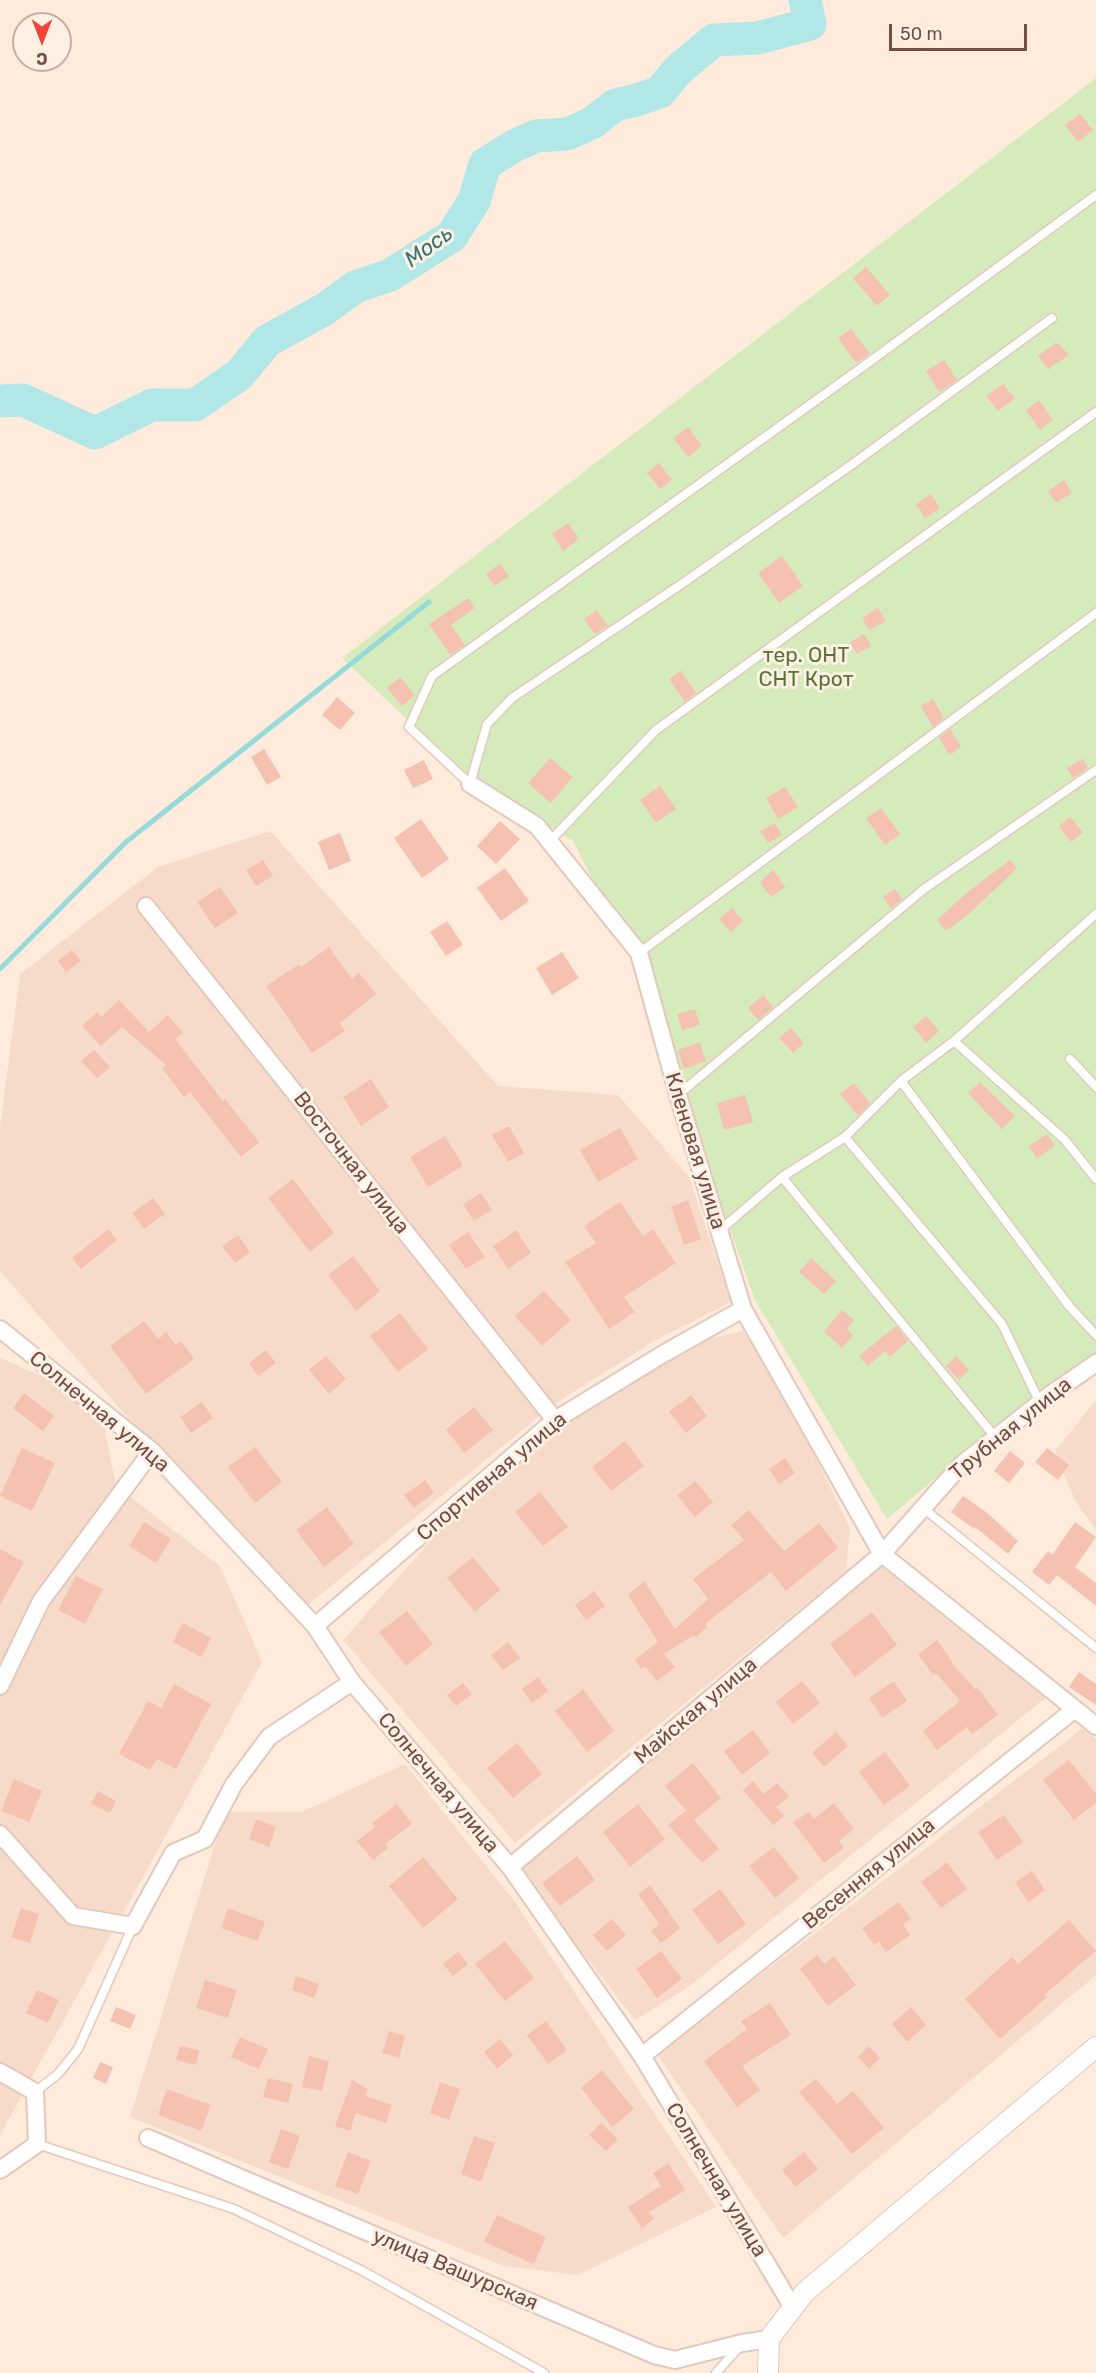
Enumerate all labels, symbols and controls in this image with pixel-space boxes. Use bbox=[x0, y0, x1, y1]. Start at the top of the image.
north arrow bbox=[12, 12, 72, 72]
scale bar bbox=[892, 12, 1030, 50]
text: 50 m bbox=[900, 23, 943, 45]
text: С bbox=[36, 49, 48, 68]
water label: Мось bbox=[400, 221, 458, 273]
park label: тер. ОНТ СНТ Крот bbox=[758, 643, 854, 693]
street label: Кленовая улица bbox=[659, 1070, 731, 1232]
street label: Восточная улица bbox=[288, 1087, 414, 1239]
street label: Солнечная улица bbox=[24, 1346, 174, 1478]
street label: Трубная улица bbox=[945, 1372, 1077, 1486]
street label: Спортивная улица bbox=[412, 1407, 572, 1547]
street label: Майская улица bbox=[629, 1652, 763, 1770]
street label: Солнечная улица bbox=[372, 1708, 504, 1858]
street label: Весенняя улица bbox=[798, 1813, 940, 1935]
street label: Солнечная улица bbox=[660, 2098, 772, 2262]
street label: улица Вашурская bbox=[368, 2224, 542, 2316]

